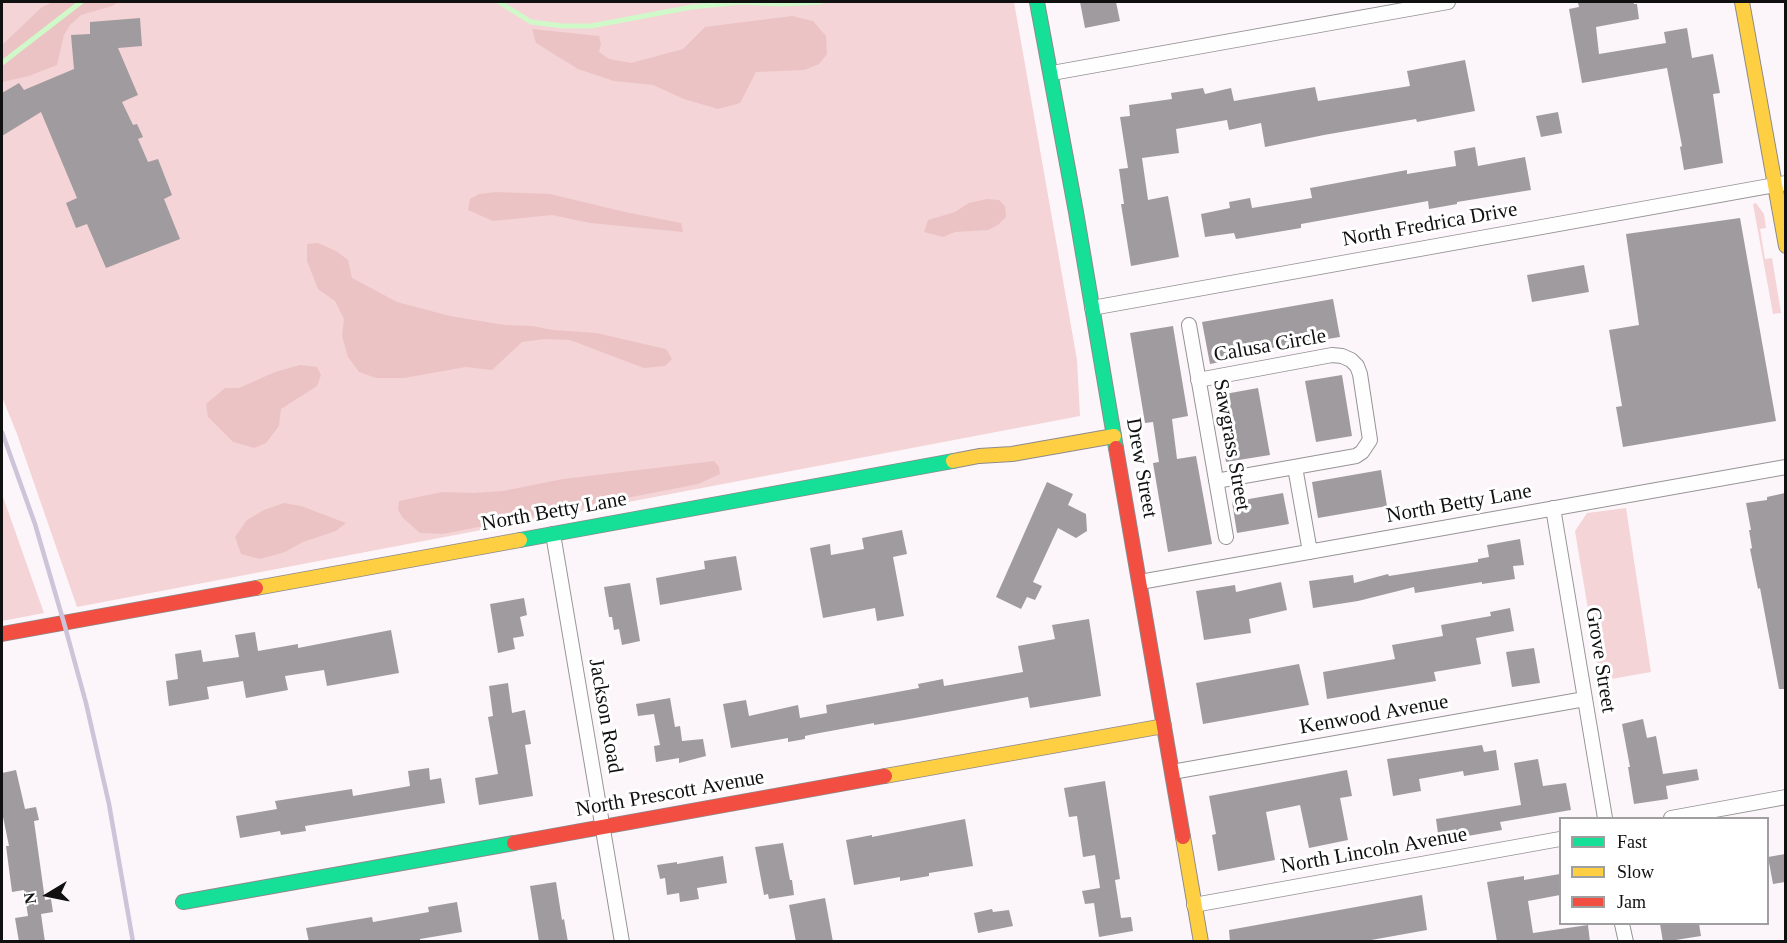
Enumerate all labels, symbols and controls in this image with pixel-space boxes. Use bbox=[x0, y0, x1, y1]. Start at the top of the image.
street label: North Fredrica Drive bbox=[1341, 197, 1519, 253]
street label: Calusa Circle bbox=[1212, 324, 1328, 368]
street label: Sawgrass Street bbox=[1207, 377, 1255, 513]
street label: Drew Street bbox=[1120, 416, 1162, 520]
street label: North Betty Lane bbox=[1384, 479, 1534, 529]
street label: North Betty Lane bbox=[479, 487, 629, 537]
street label: Grove Street bbox=[1579, 605, 1621, 715]
street label: Jackson Road bbox=[583, 657, 627, 775]
street label: Kenwood Avenue bbox=[1298, 690, 1450, 740]
street label: North Prescott Avenue bbox=[574, 765, 766, 823]
legend bbox=[1559, 817, 1769, 925]
street label: North Lincoln Avenue bbox=[1279, 822, 1469, 880]
text: Fast bbox=[1617, 832, 1647, 852]
text: Slow bbox=[1617, 862, 1654, 882]
north arrow bbox=[18, 865, 78, 925]
text: N bbox=[20, 891, 39, 905]
text: Jam bbox=[1617, 892, 1646, 912]

